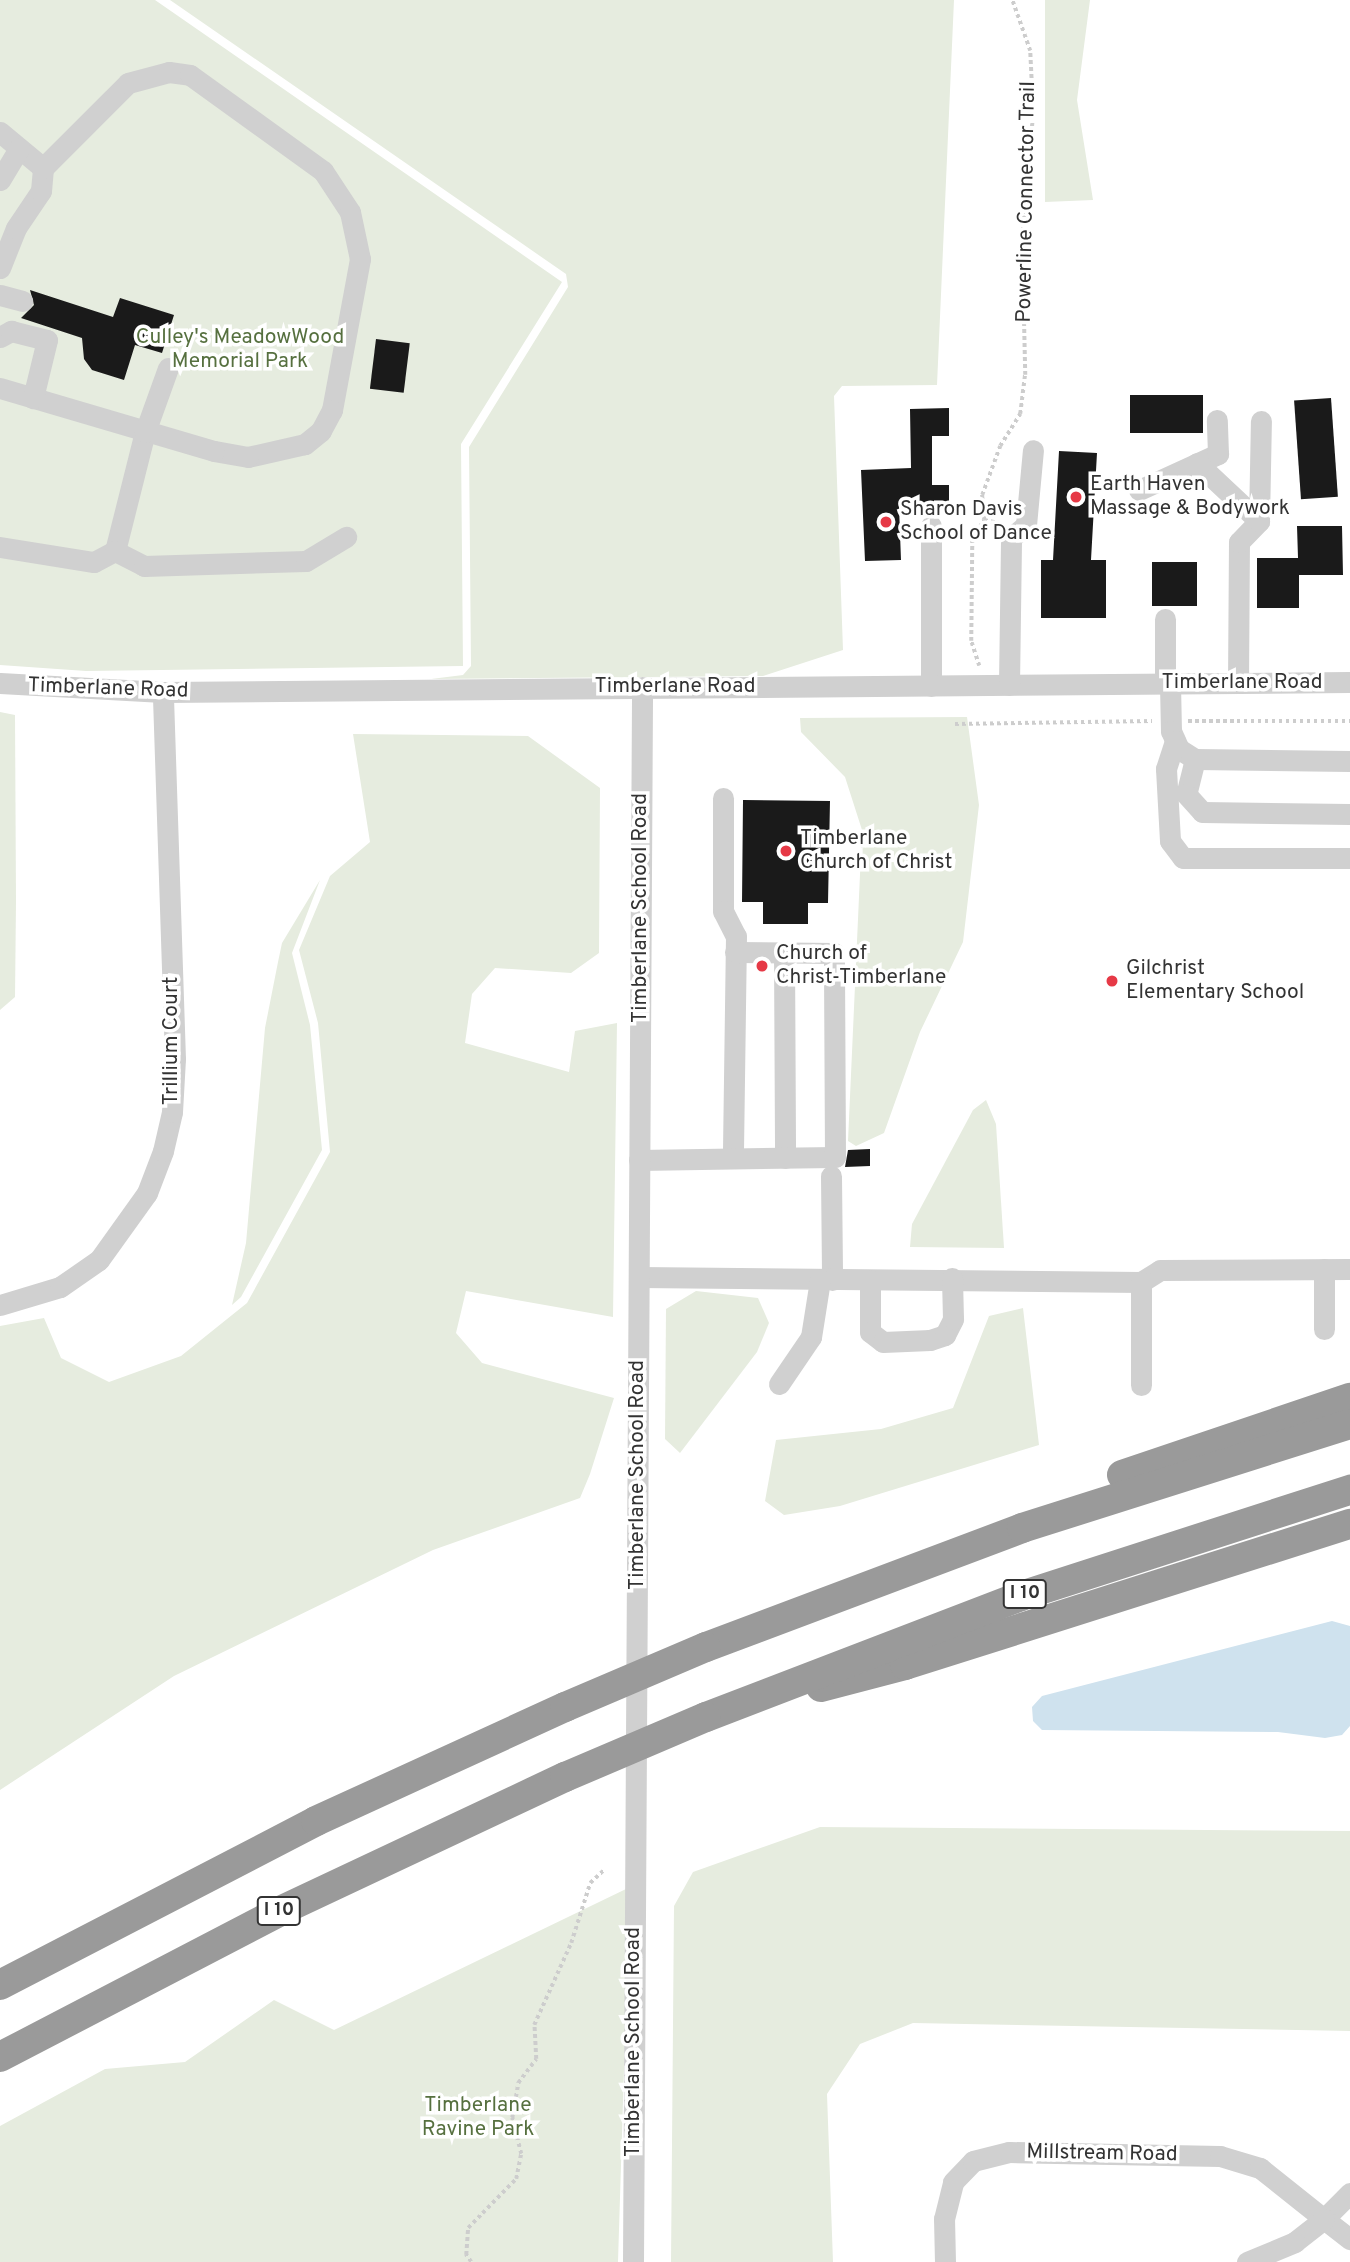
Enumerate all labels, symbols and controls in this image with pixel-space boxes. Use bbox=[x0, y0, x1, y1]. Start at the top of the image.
street label: Powerline Connector Trail bbox=[1012, 81, 1042, 323]
park label: Culley's MeadowWood Memorial Park bbox=[136, 325, 344, 375]
place label: Earth Haven Massage & Bodywork bbox=[1090, 472, 1290, 522]
marker: Earth Haven Massage & Bodywork bbox=[1068, 489, 1084, 505]
place label: Sharon Davis School of Dance bbox=[900, 497, 1052, 547]
marker: Sharon Davis School of Dance bbox=[878, 514, 894, 530]
street label: Timberlane Road bbox=[1162, 670, 1322, 696]
street label: Timberlane Road bbox=[27, 674, 189, 704]
street label: Timberlane Road bbox=[595, 674, 755, 700]
street label: Timberlane School Road bbox=[628, 793, 654, 1023]
place label: Timberlane Church of Christ bbox=[800, 826, 952, 876]
marker: Timberlane Church of Christ bbox=[778, 843, 794, 859]
place label: Church of Christ-Timberlane bbox=[776, 941, 946, 991]
place label: Gilchrist Elementary School bbox=[1126, 956, 1304, 1006]
marker: Church of Christ-Timberlane bbox=[754, 958, 770, 974]
marker: Gilchrist Elementary School bbox=[1104, 973, 1120, 989]
street label: Trillium Court bbox=[159, 977, 185, 1105]
street label: Timberlane School Road bbox=[625, 1360, 651, 1590]
road number: I 10 bbox=[1002, 1578, 1048, 1610]
road number: I 10 bbox=[256, 1896, 302, 1926]
street label: Timberlane School Road bbox=[621, 1927, 647, 2157]
park label: Timberlane Ravine Park bbox=[422, 2093, 534, 2143]
street label: Millstream Road bbox=[1026, 2140, 1178, 2168]

